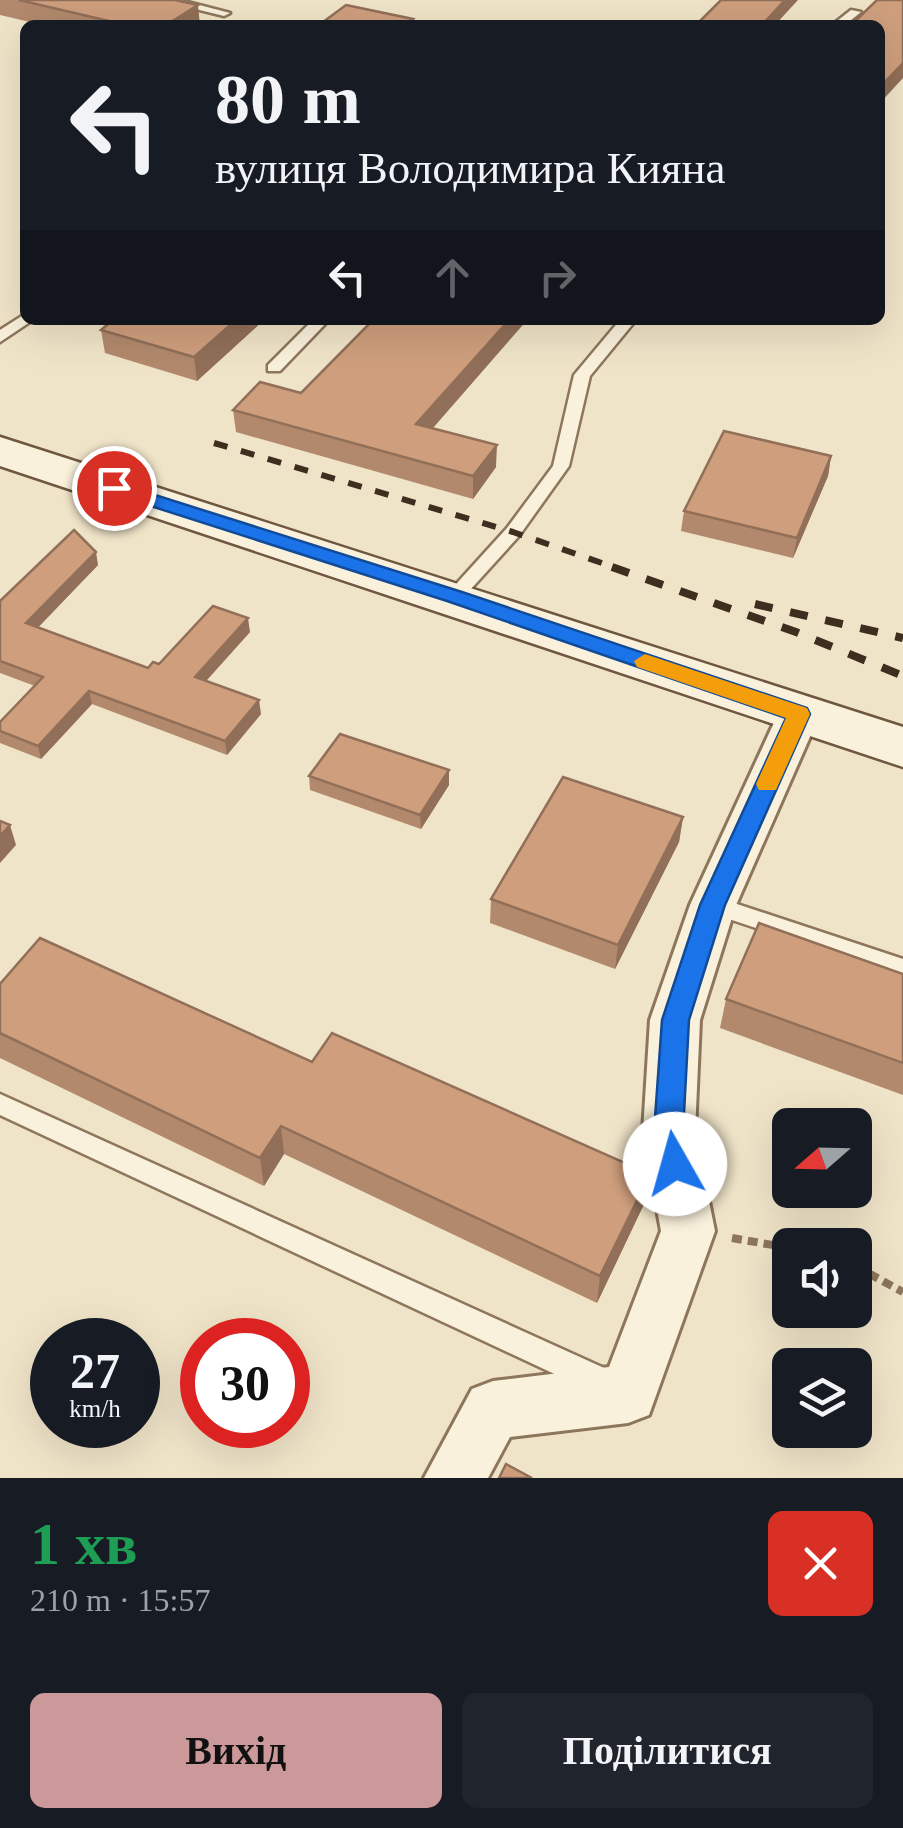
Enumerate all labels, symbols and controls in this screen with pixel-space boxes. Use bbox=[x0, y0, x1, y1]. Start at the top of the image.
icon: left bbox=[50, 60, 180, 190]
text: 80 m bbox=[215, 61, 361, 138]
text: вулиця Володимира Кияна bbox=[215, 143, 726, 193]
icon: left bbox=[320, 250, 375, 305]
icon: ahead bbox=[425, 250, 480, 305]
icon: right bbox=[530, 250, 585, 305]
pin bbox=[72, 446, 157, 531]
icon: arrive bbox=[87, 461, 142, 516]
north arrow bbox=[772, 1108, 872, 1208]
map controls bbox=[772, 1108, 872, 1448]
position arrow bbox=[623, 1112, 727, 1216]
button: sound bbox=[772, 1228, 872, 1328]
speed limit sign: 30 bbox=[180, 1318, 310, 1448]
text: 27 bbox=[70, 1343, 120, 1399]
button: layers bbox=[772, 1348, 872, 1448]
text: km/h bbox=[69, 1395, 121, 1422]
text: 1 хв bbox=[30, 1511, 137, 1577]
button: close bbox=[768, 1511, 873, 1616]
text: 210 m · 15:57 bbox=[30, 1582, 210, 1618]
button: Вихід bbox=[30, 1693, 442, 1808]
button: Поділитися bbox=[462, 1693, 873, 1808]

